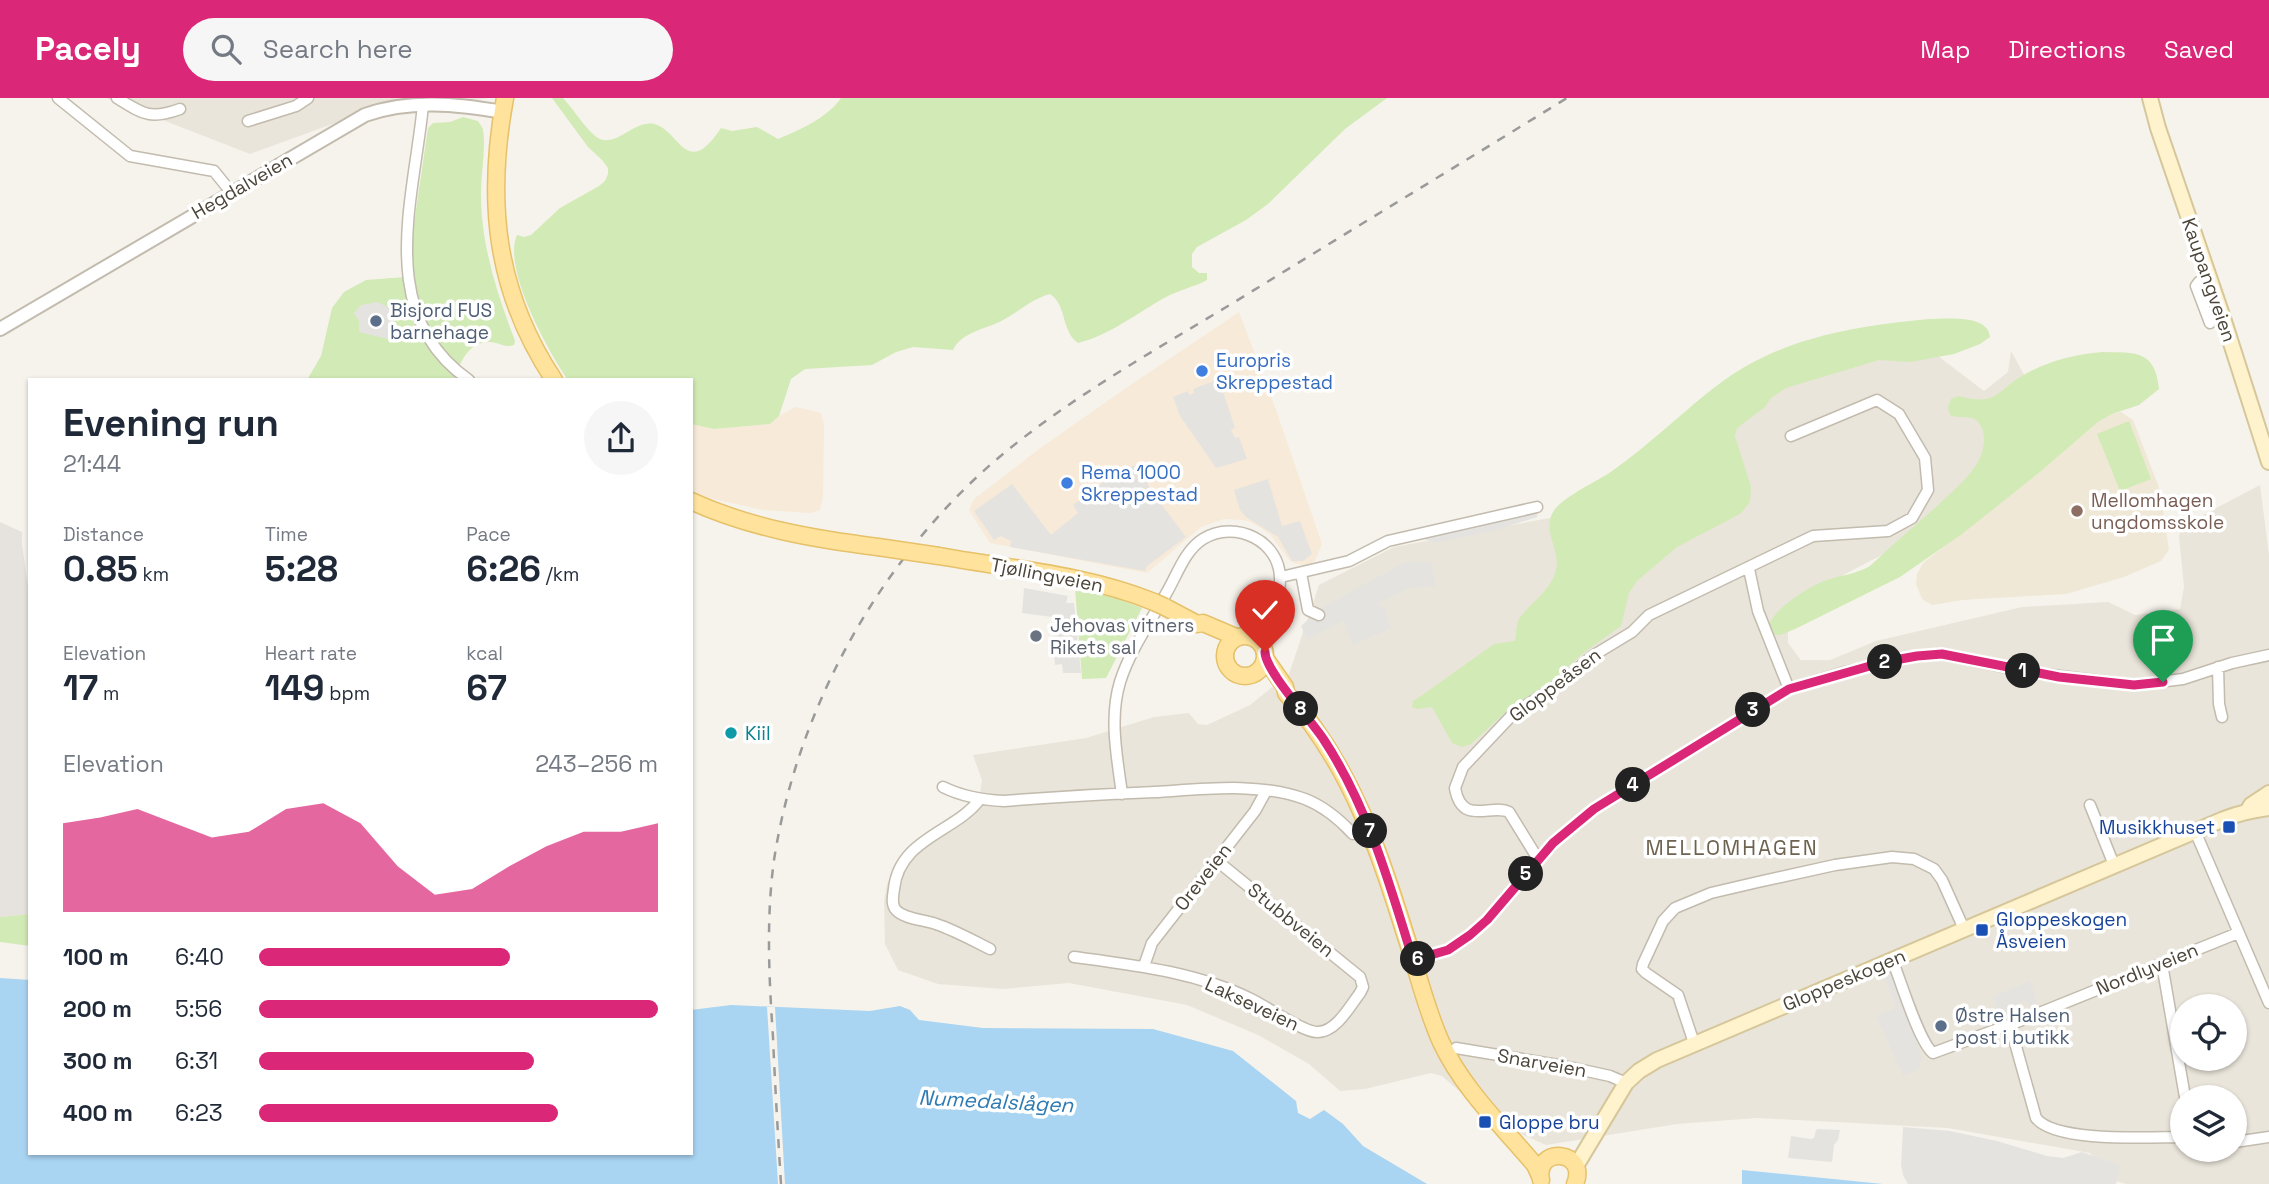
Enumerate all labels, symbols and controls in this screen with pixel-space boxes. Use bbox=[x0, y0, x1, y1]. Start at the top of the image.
search box bbox=[183, 18, 673, 81]
text: Pacely bbox=[35, 28, 141, 70]
icon: search bbox=[207, 30, 245, 68]
text: Search here bbox=[263, 32, 413, 66]
text: Map bbox=[1920, 34, 1970, 65]
text: Directions bbox=[2008, 34, 2126, 65]
text: Saved bbox=[2164, 34, 2234, 65]
street label: Hegdalveien bbox=[187, 147, 297, 225]
street label: Kaupangveien bbox=[2176, 215, 2242, 345]
place label: Bisjord FUS barnehage bbox=[390, 298, 492, 345]
marker: Bisjord FUS barnehage bbox=[368, 313, 384, 329]
place label: Europris Skreppestad bbox=[1216, 348, 1333, 395]
marker: Europris Skreppestad bbox=[1194, 363, 1210, 379]
text: Evening run bbox=[63, 399, 279, 447]
button: share bbox=[584, 401, 658, 475]
text: 21:44 bbox=[63, 449, 121, 479]
place label: Rema 1000 Skreppestad bbox=[1081, 460, 1198, 507]
marker: Rema 1000 Skreppestad bbox=[1059, 475, 1075, 491]
place label: Mellomhagen ungdomsskole bbox=[2091, 488, 2224, 535]
marker: Mellomhagen ungdomsskole bbox=[2069, 503, 2085, 519]
text: Distance bbox=[63, 522, 144, 547]
text: Time bbox=[265, 522, 308, 547]
text: Pace bbox=[466, 522, 511, 547]
text: 0.85 bbox=[63, 547, 138, 591]
text: 5:28 bbox=[265, 547, 338, 591]
text: 6:26 bbox=[466, 547, 541, 591]
street label: Tjøllingveien bbox=[989, 552, 1105, 598]
text: km bbox=[138, 562, 169, 587]
text: /km bbox=[541, 562, 579, 587]
pin bbox=[1235, 580, 1295, 652]
icon: check bbox=[1246, 591, 1284, 629]
pin bbox=[2133, 610, 2193, 682]
place label: Jehovas vitners Rikets sal bbox=[1050, 613, 1194, 660]
icon: arrive bbox=[2144, 621, 2182, 659]
marker: Jehovas vitners Rikets sal bbox=[1028, 628, 1044, 644]
text: Elevation bbox=[63, 641, 146, 666]
text: Heart rate bbox=[265, 641, 357, 666]
text: kcal bbox=[466, 641, 503, 666]
street label: Gloppeåsen bbox=[1504, 642, 1606, 728]
pin: 2 bbox=[1868, 644, 1902, 680]
text: 2 bbox=[1879, 649, 1890, 674]
pin: 1 bbox=[2006, 654, 2040, 688]
text: 1 bbox=[2018, 658, 2027, 683]
text: 17 bbox=[63, 666, 98, 710]
text: 149 bbox=[265, 666, 324, 710]
text: 67 bbox=[466, 666, 507, 710]
text: m bbox=[98, 681, 119, 706]
text: bpm bbox=[324, 681, 370, 706]
pin: 8 bbox=[1284, 692, 1318, 726]
pin: 3 bbox=[1736, 692, 1770, 728]
text: 8 bbox=[1295, 696, 1306, 721]
text: 3 bbox=[1747, 697, 1758, 722]
place label: Kiil bbox=[745, 721, 771, 746]
marker: Kiil bbox=[723, 725, 739, 741]
text: Elevation bbox=[63, 749, 164, 779]
text: 243–256 m bbox=[535, 749, 658, 779]
pin: 4 bbox=[1616, 768, 1650, 802]
text: 4 bbox=[1626, 772, 1639, 797]
pin: 7 bbox=[1352, 814, 1388, 848]
place label: Musikkhuset bbox=[2099, 815, 2215, 840]
text: 7 bbox=[1364, 818, 1375, 843]
marker: Musikkhuset bbox=[2221, 819, 2237, 835]
district label: MELLOMHAGEN bbox=[1645, 834, 1819, 861]
street label: Oreveien bbox=[1169, 838, 1237, 916]
pin: 5 bbox=[1508, 856, 1544, 892]
text: 5 bbox=[1520, 861, 1531, 886]
street label: Stubbveien bbox=[1242, 877, 1340, 963]
place label: Gloppeskogen Åsveien bbox=[1996, 907, 2127, 954]
marker: Gloppeskogen Åsveien bbox=[1974, 922, 1990, 938]
street label: Nordlyveien bbox=[2092, 937, 2202, 1001]
text: 100 m bbox=[63, 942, 129, 972]
text: 6:40 bbox=[175, 942, 224, 972]
pin: 6 bbox=[1400, 942, 1436, 976]
street label: Gloppeskogen bbox=[1779, 943, 1909, 1017]
text: 6 bbox=[1412, 946, 1423, 971]
street label: Lakseveien bbox=[1201, 971, 1303, 1037]
text: 200 m bbox=[63, 994, 132, 1024]
text: 5:56 bbox=[175, 994, 222, 1024]
map controls bbox=[2170, 994, 2247, 1162]
button: locate bbox=[2170, 994, 2247, 1071]
place label: Østre Halsen post i butikk bbox=[1955, 1003, 2070, 1050]
marker: Østre Halsen post i butikk bbox=[1933, 1018, 1949, 1034]
street label: Snarveien bbox=[1495, 1043, 1589, 1083]
text: 300 m bbox=[63, 1046, 132, 1076]
text: 6:31 bbox=[175, 1046, 218, 1076]
water label: Numedalslågen bbox=[918, 1083, 1075, 1119]
button: layers bbox=[2170, 1085, 2247, 1162]
text: 400 m bbox=[63, 1098, 133, 1128]
text: 6:23 bbox=[175, 1098, 223, 1128]
place label: Gloppe bru bbox=[1499, 1110, 1600, 1135]
marker: Gloppe bru bbox=[1477, 1114, 1493, 1130]

